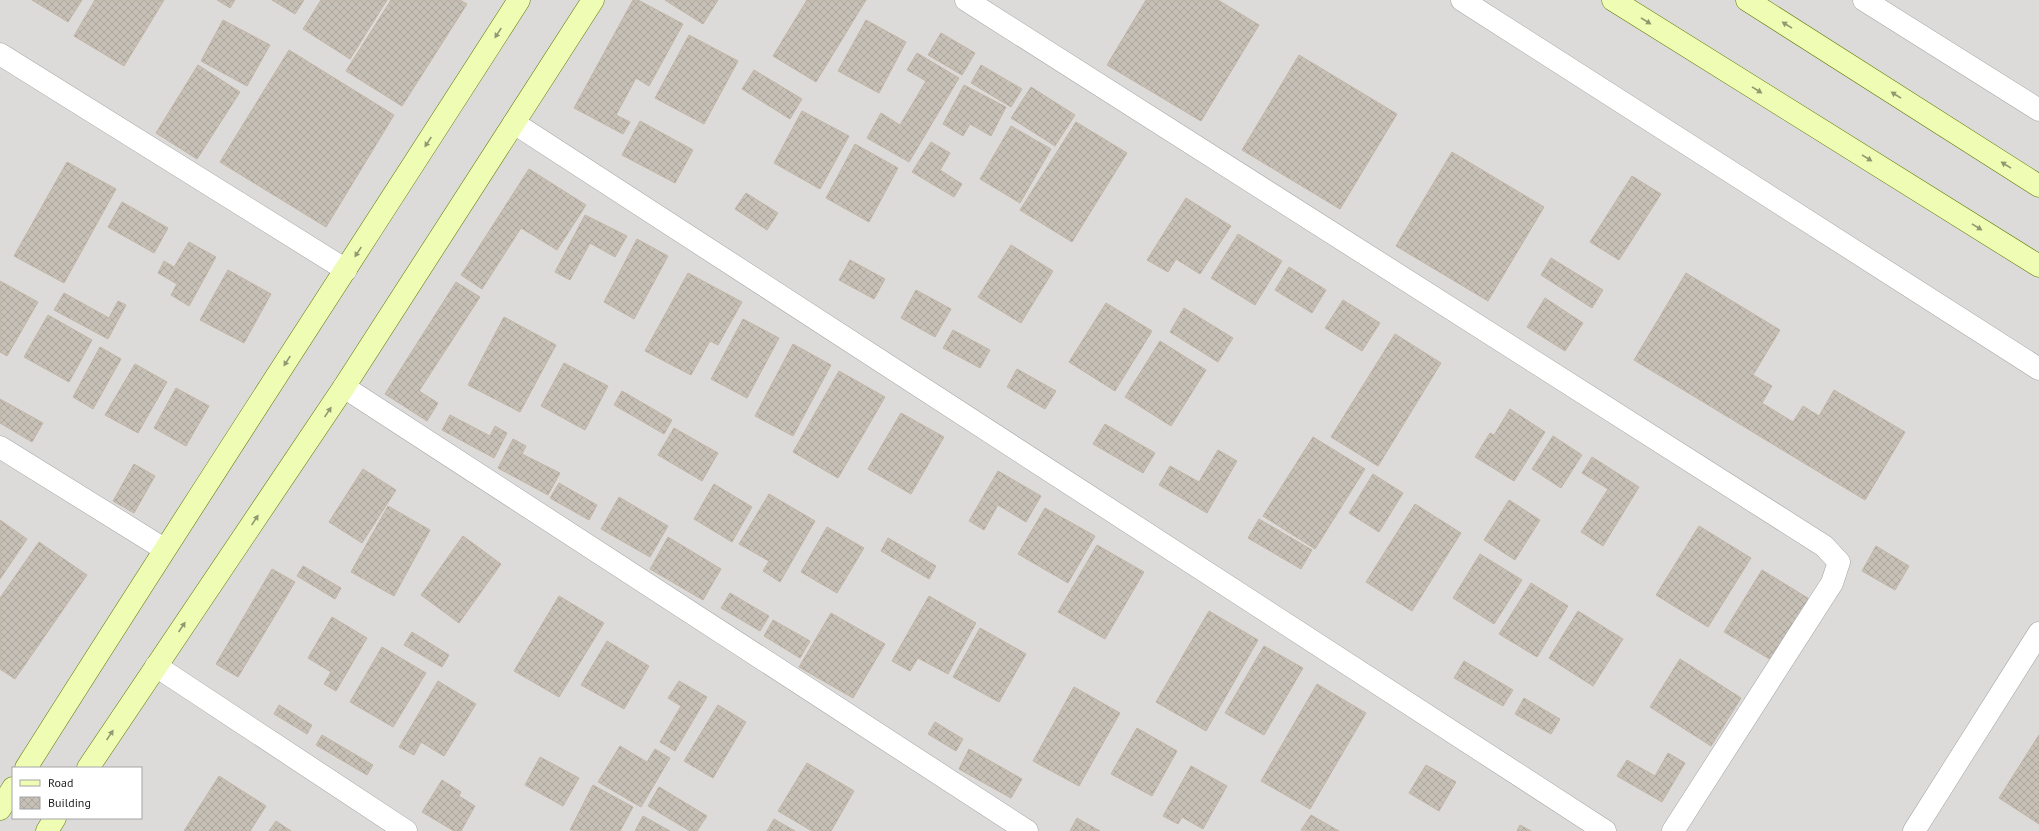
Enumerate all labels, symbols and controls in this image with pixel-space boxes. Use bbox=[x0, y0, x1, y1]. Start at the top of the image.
one-way arrow bbox=[1641, 17, 1652, 24]
one-way arrow bbox=[1781, 22, 1793, 29]
one-way arrow bbox=[494, 28, 502, 38]
one-way arrow bbox=[1751, 86, 1763, 93]
one-way arrow bbox=[1891, 91, 1901, 99]
one-way arrow bbox=[424, 137, 431, 148]
one-way arrow bbox=[1861, 155, 1873, 162]
one-way arrow bbox=[2001, 161, 2011, 169]
one-way arrow bbox=[1971, 224, 1983, 231]
one-way arrow bbox=[354, 246, 361, 258]
one-way arrow bbox=[283, 356, 291, 366]
one-way arrow bbox=[324, 406, 331, 418]
one-way arrow bbox=[251, 514, 259, 525]
one-way arrow bbox=[178, 622, 186, 633]
one-way arrow bbox=[106, 730, 114, 741]
legend bbox=[12, 767, 142, 819]
text: Road bbox=[48, 775, 73, 790]
text: Building bbox=[48, 795, 91, 810]

